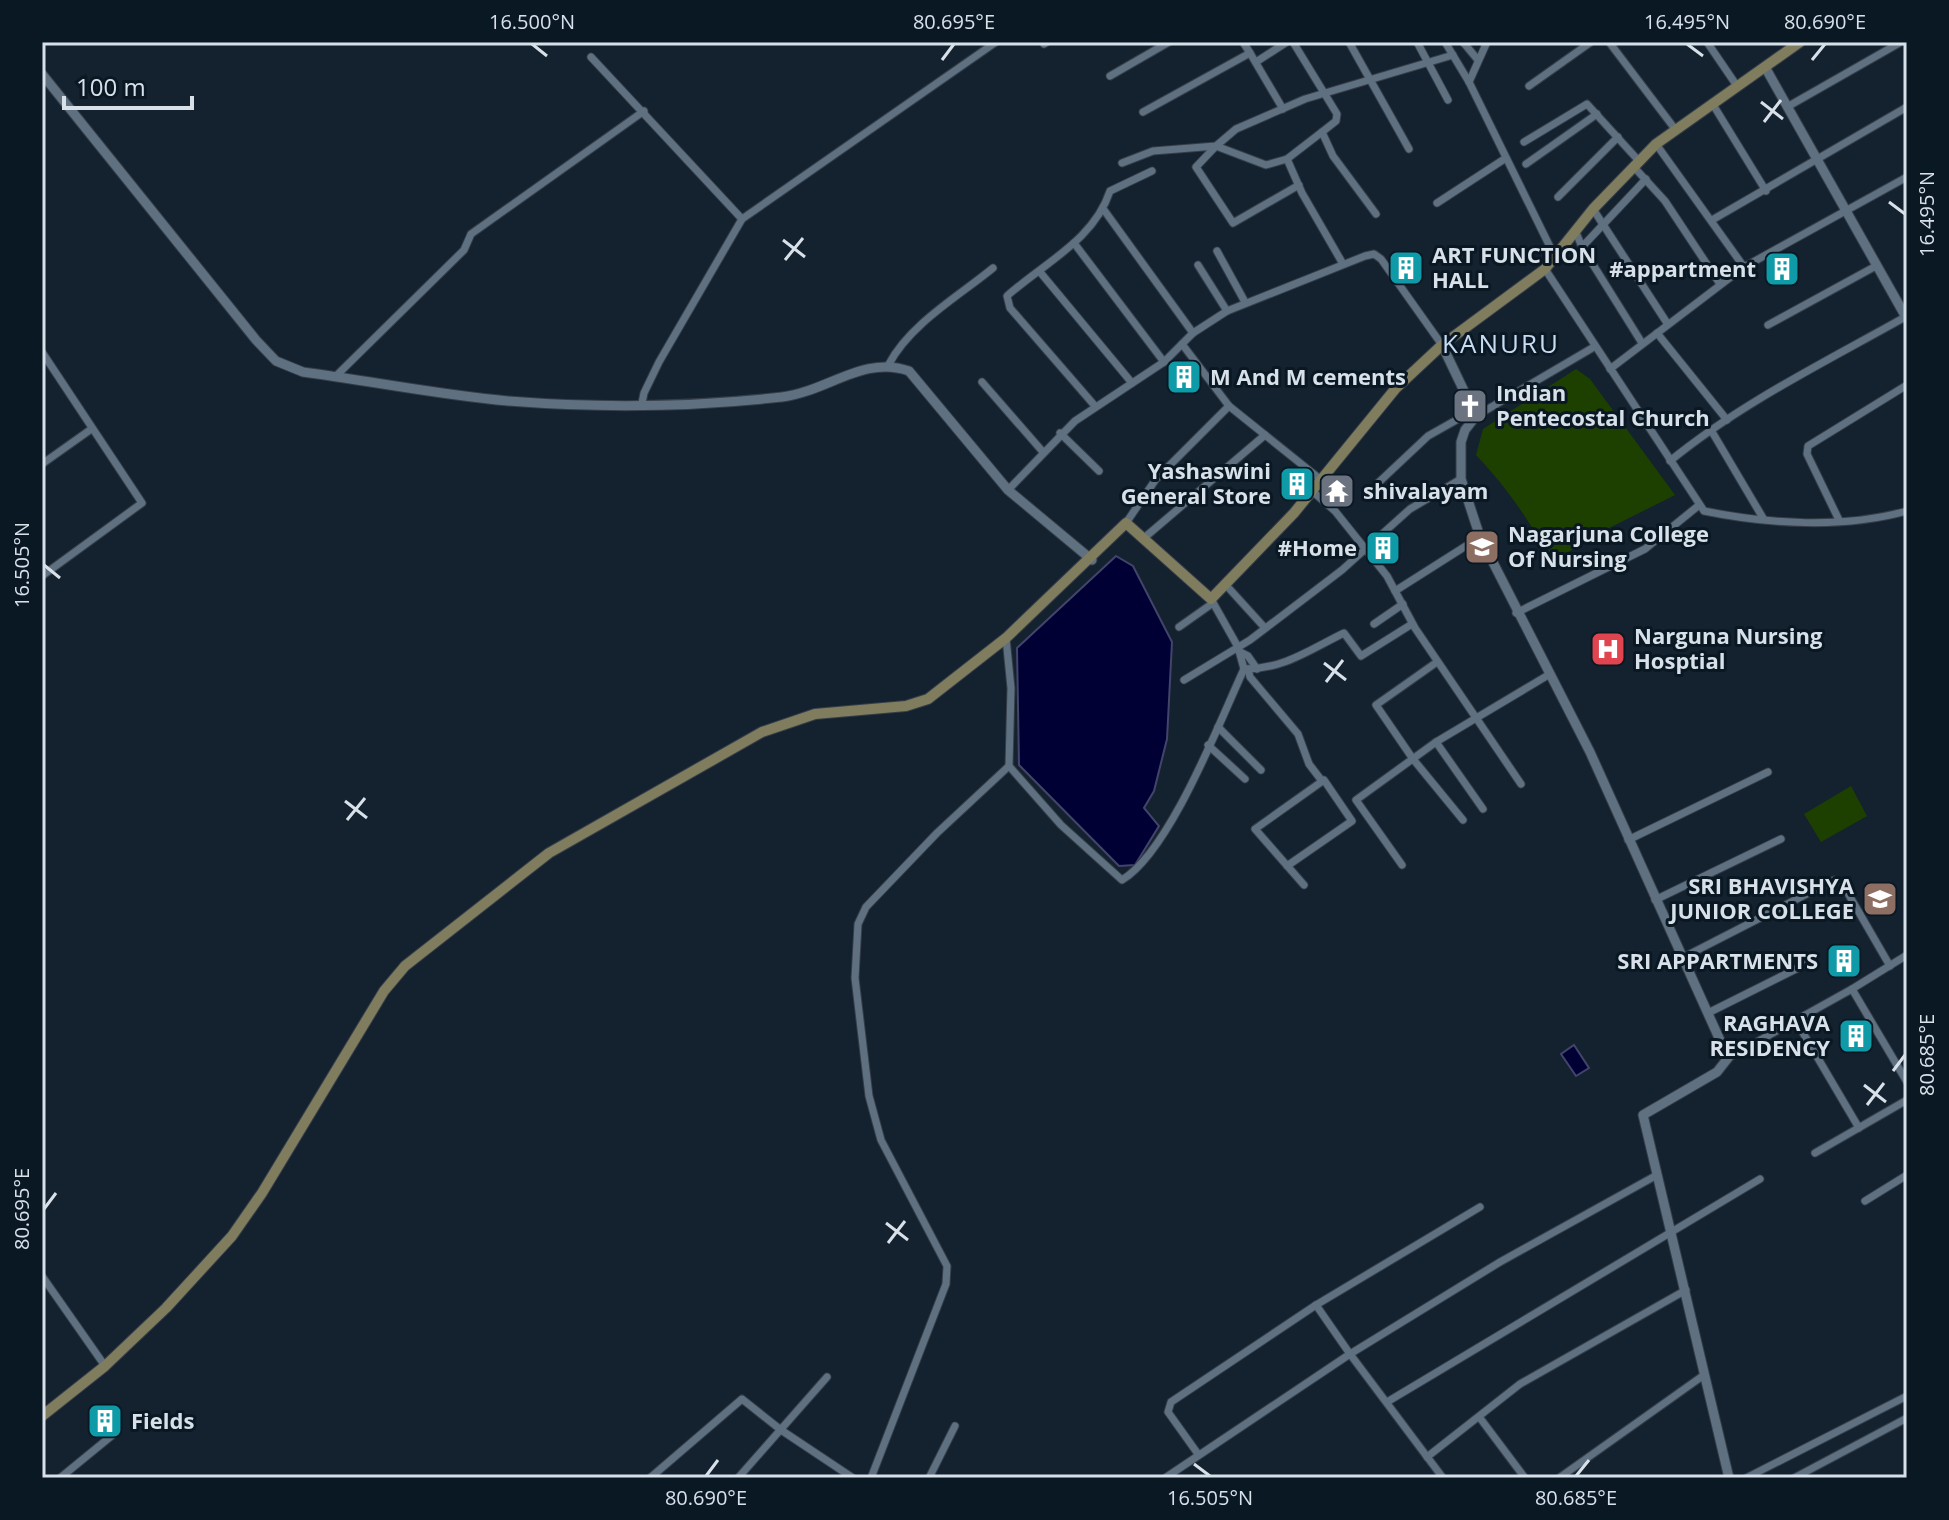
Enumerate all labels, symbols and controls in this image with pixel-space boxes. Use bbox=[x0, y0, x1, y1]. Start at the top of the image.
text: 16.500°N bbox=[489, 8, 575, 35]
text: 80.695°E bbox=[913, 8, 995, 35]
text: 16.495°N bbox=[1644, 8, 1730, 35]
text: 80.690°E bbox=[1784, 8, 1866, 35]
scale bar bbox=[64, 60, 192, 110]
text: 100 m bbox=[76, 70, 146, 103]
text: 16.495°N bbox=[1913, 171, 1940, 257]
place label: ART FUNCTION HALL bbox=[1432, 239, 1596, 294]
building icon: ART FUNCTION HALL bbox=[1387, 249, 1425, 287]
building icon: #appartment bbox=[1763, 250, 1801, 288]
place label: #appartment bbox=[1609, 253, 1756, 283]
district label: KANURU bbox=[1442, 325, 1560, 361]
building icon: M And M cements bbox=[1165, 358, 1203, 396]
place label: M And M cements bbox=[1210, 361, 1406, 391]
place label: Indian Pentecostal Church bbox=[1496, 377, 1710, 432]
church icon: Indian Pentecostal Church bbox=[1451, 387, 1489, 425]
place label: Yashaswini General Store bbox=[1121, 455, 1271, 510]
building icon: Yashaswini General Store bbox=[1278, 465, 1316, 503]
temple icon: shivalayam bbox=[1318, 472, 1356, 510]
place label: shivalayam bbox=[1363, 475, 1488, 505]
place label: Nagarjuna College Of Nursing bbox=[1508, 518, 1709, 573]
text: 16.505°N bbox=[8, 522, 35, 608]
school or university icon: Nagarjuna College Of Nursing bbox=[1463, 528, 1501, 566]
building icon: #Home bbox=[1364, 529, 1402, 567]
place label: #Home bbox=[1278, 532, 1357, 562]
place label: Narguna Nursing Hosptial bbox=[1634, 620, 1823, 675]
hospital icon: Narguna Nursing Hosptial bbox=[1589, 630, 1627, 668]
place label: SRI BHAVISHYA JUNIOR COLLEGE bbox=[1668, 870, 1855, 925]
school or university icon: SRI BHAVISHYA JUNIOR COLLEGE bbox=[1861, 880, 1899, 918]
building icon: SRI APPARTMENTS bbox=[1825, 942, 1863, 980]
place label: SRI APPARTMENTS bbox=[1617, 945, 1818, 975]
place label: RAGHAVA RESIDENCY bbox=[1710, 1007, 1831, 1062]
text: 80.685°E bbox=[1913, 1014, 1940, 1096]
building icon: RAGHAVA RESIDENCY bbox=[1837, 1017, 1875, 1055]
text: 80.695°E bbox=[8, 1168, 35, 1250]
building icon: Fields bbox=[86, 1402, 124, 1440]
place label: Fields bbox=[131, 1405, 194, 1435]
text: 80.690°E bbox=[665, 1484, 747, 1511]
text: 16.505°N bbox=[1167, 1484, 1253, 1511]
text: 80.685°E bbox=[1535, 1484, 1617, 1511]

